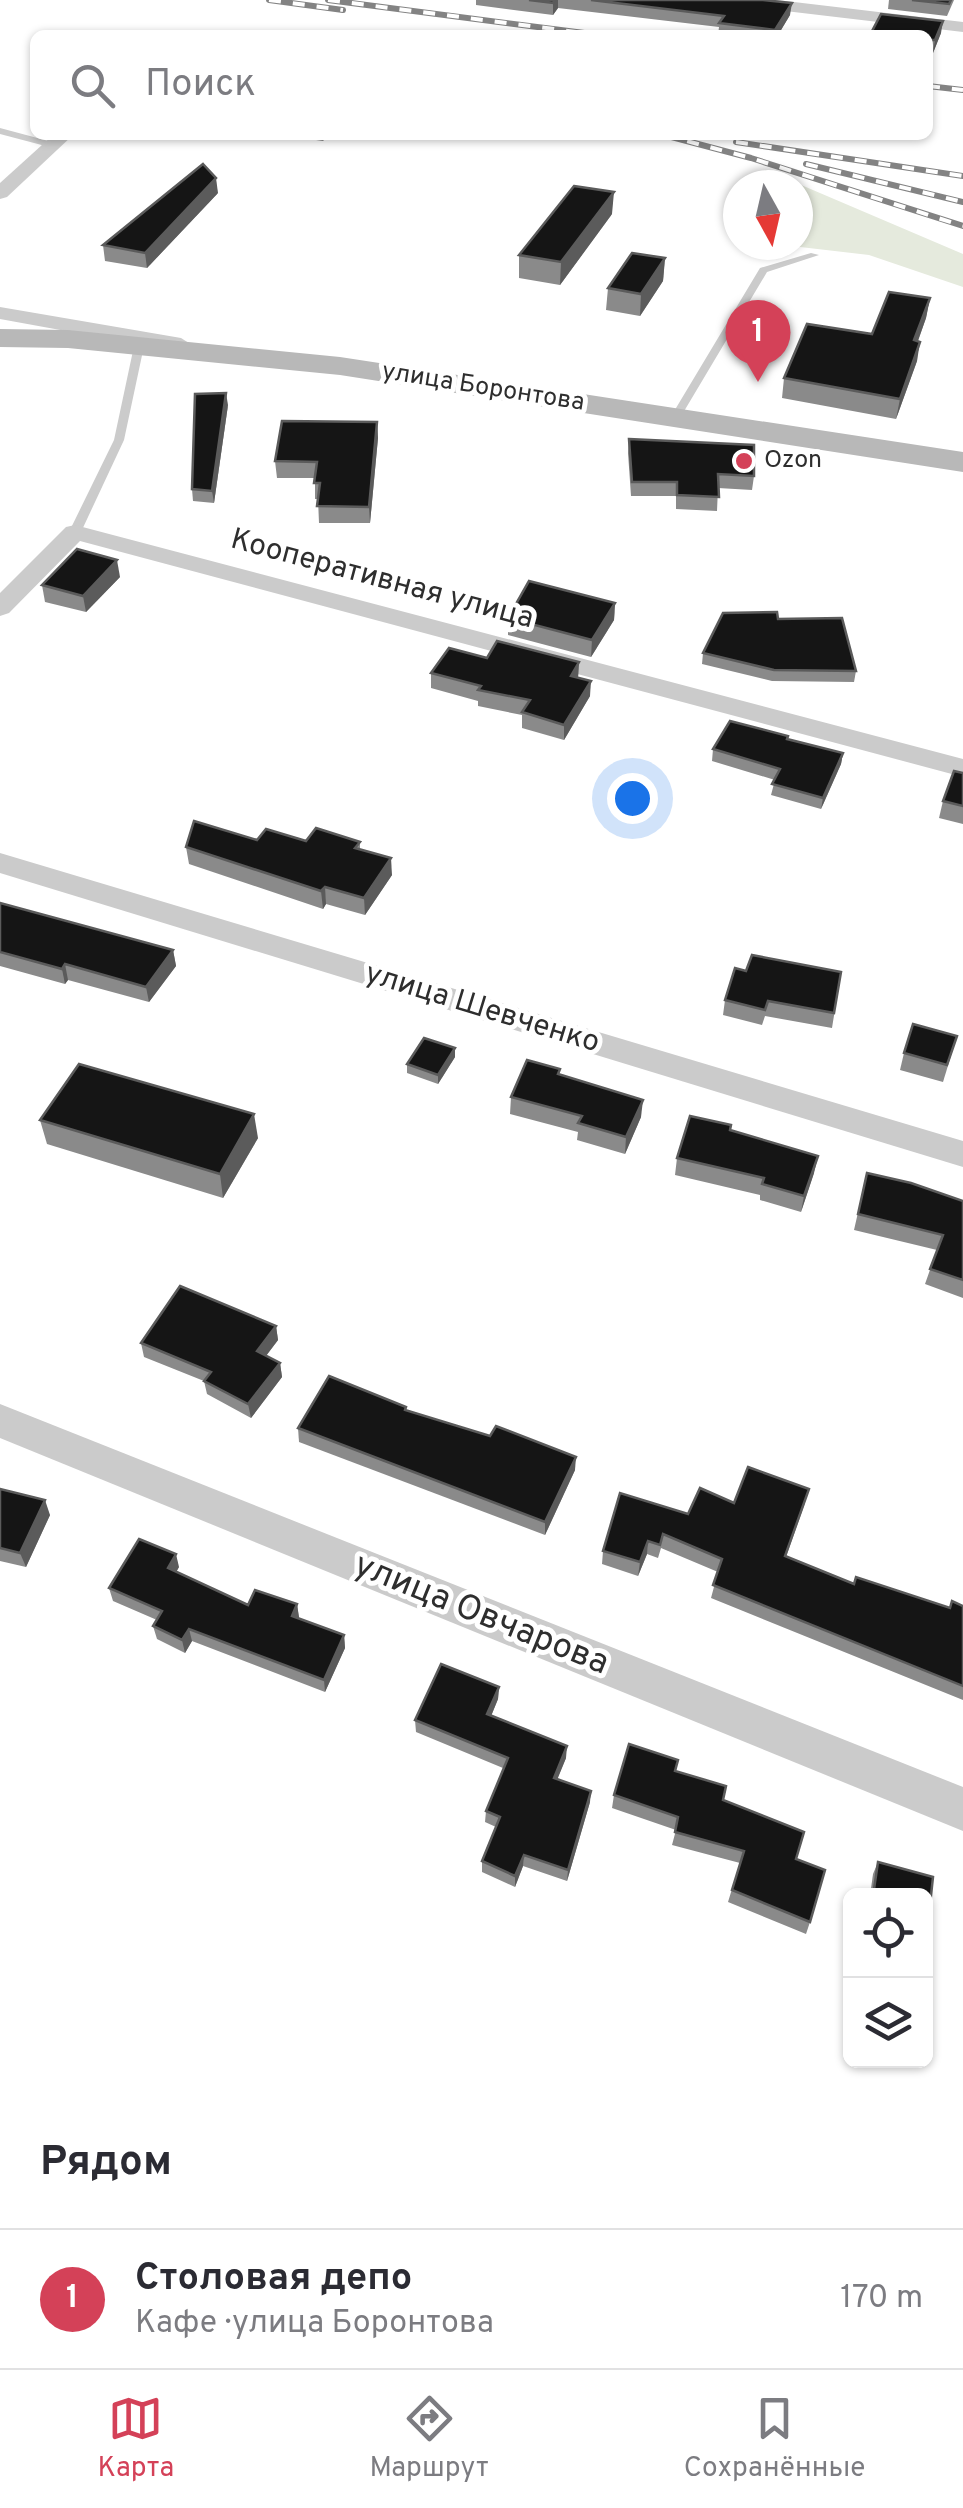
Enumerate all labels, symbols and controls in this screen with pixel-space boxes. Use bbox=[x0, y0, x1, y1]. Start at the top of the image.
search box bbox=[30, 30, 933, 140]
icon: search bbox=[65, 58, 120, 113]
text: Поиск bbox=[145, 61, 256, 110]
north arrow bbox=[723, 170, 813, 260]
pin: 1 bbox=[726, 300, 790, 382]
street label: улица Боронтова bbox=[379, 356, 587, 420]
place label: Ozon bbox=[764, 445, 822, 477]
marker: Ozon bbox=[733, 450, 755, 472]
street label: Кооперативная улица bbox=[226, 522, 538, 638]
your location bbox=[607, 773, 658, 824]
street label: улица Шевченко bbox=[360, 956, 604, 1062]
street label: улица Овчарова bbox=[347, 1544, 615, 1686]
map controls bbox=[843, 1888, 933, 2068]
button: locate bbox=[843, 1888, 933, 1978]
button: layers bbox=[843, 1978, 933, 2068]
text: Рядом bbox=[40, 2137, 172, 2190]
text: Столовая депо bbox=[135, 2255, 412, 2304]
text: 1 bbox=[66, 2279, 79, 2319]
text: 170 m bbox=[840, 2279, 923, 2319]
text: Кафе · улица Боронтова bbox=[135, 2304, 494, 2344]
tab: Карта bbox=[98, 2391, 174, 2487]
tab: Маршрут bbox=[369, 2391, 489, 2487]
tab: Сохранённые bbox=[684, 2391, 865, 2487]

